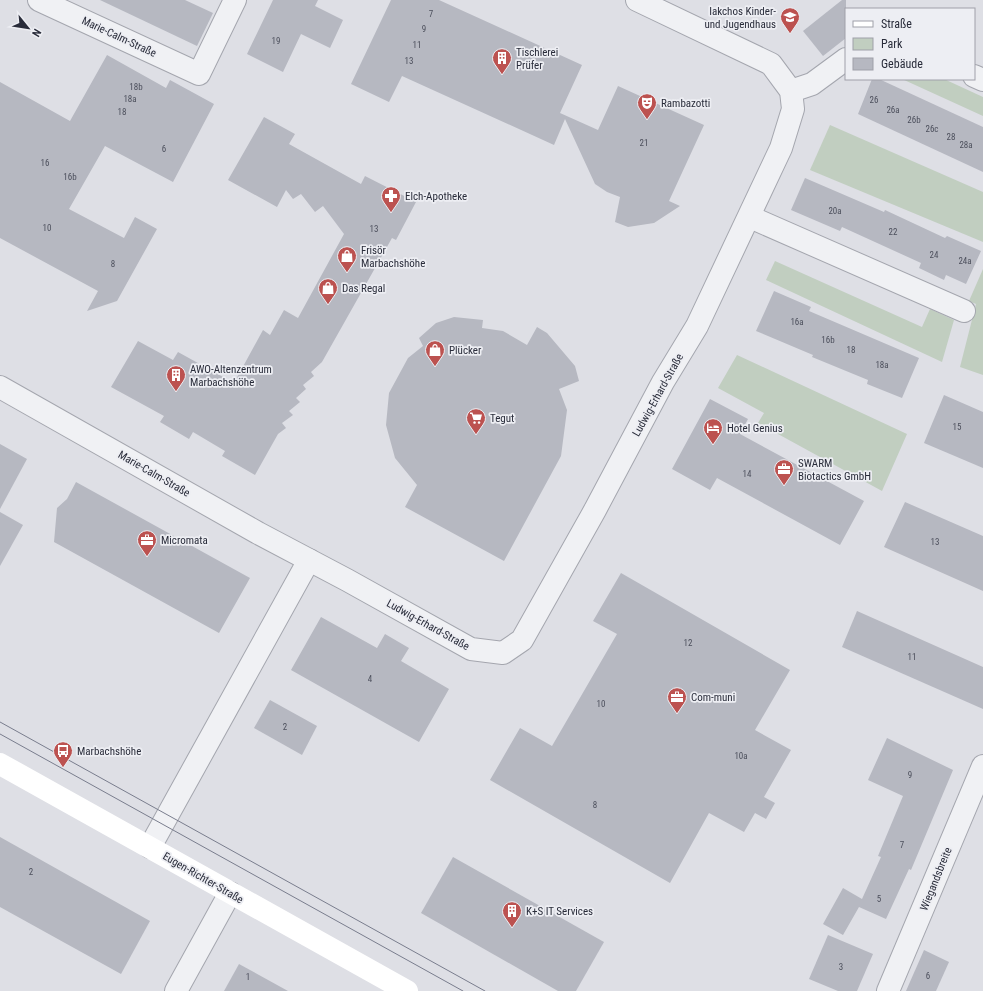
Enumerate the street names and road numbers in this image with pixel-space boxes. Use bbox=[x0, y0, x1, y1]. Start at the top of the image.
street label: Marie-Calm-Straße bbox=[80, 14, 158, 60]
street label: Ludwig-Erhard-Straße bbox=[630, 351, 686, 439]
street label: Marie-Calm-Straße bbox=[116, 448, 192, 500]
street label: Ludwig-Erhard-Straße bbox=[384, 597, 472, 653]
street label: Wiegandsbreite bbox=[917, 845, 955, 913]
street label: Eugen-Richter-Straße bbox=[160, 850, 246, 906]

